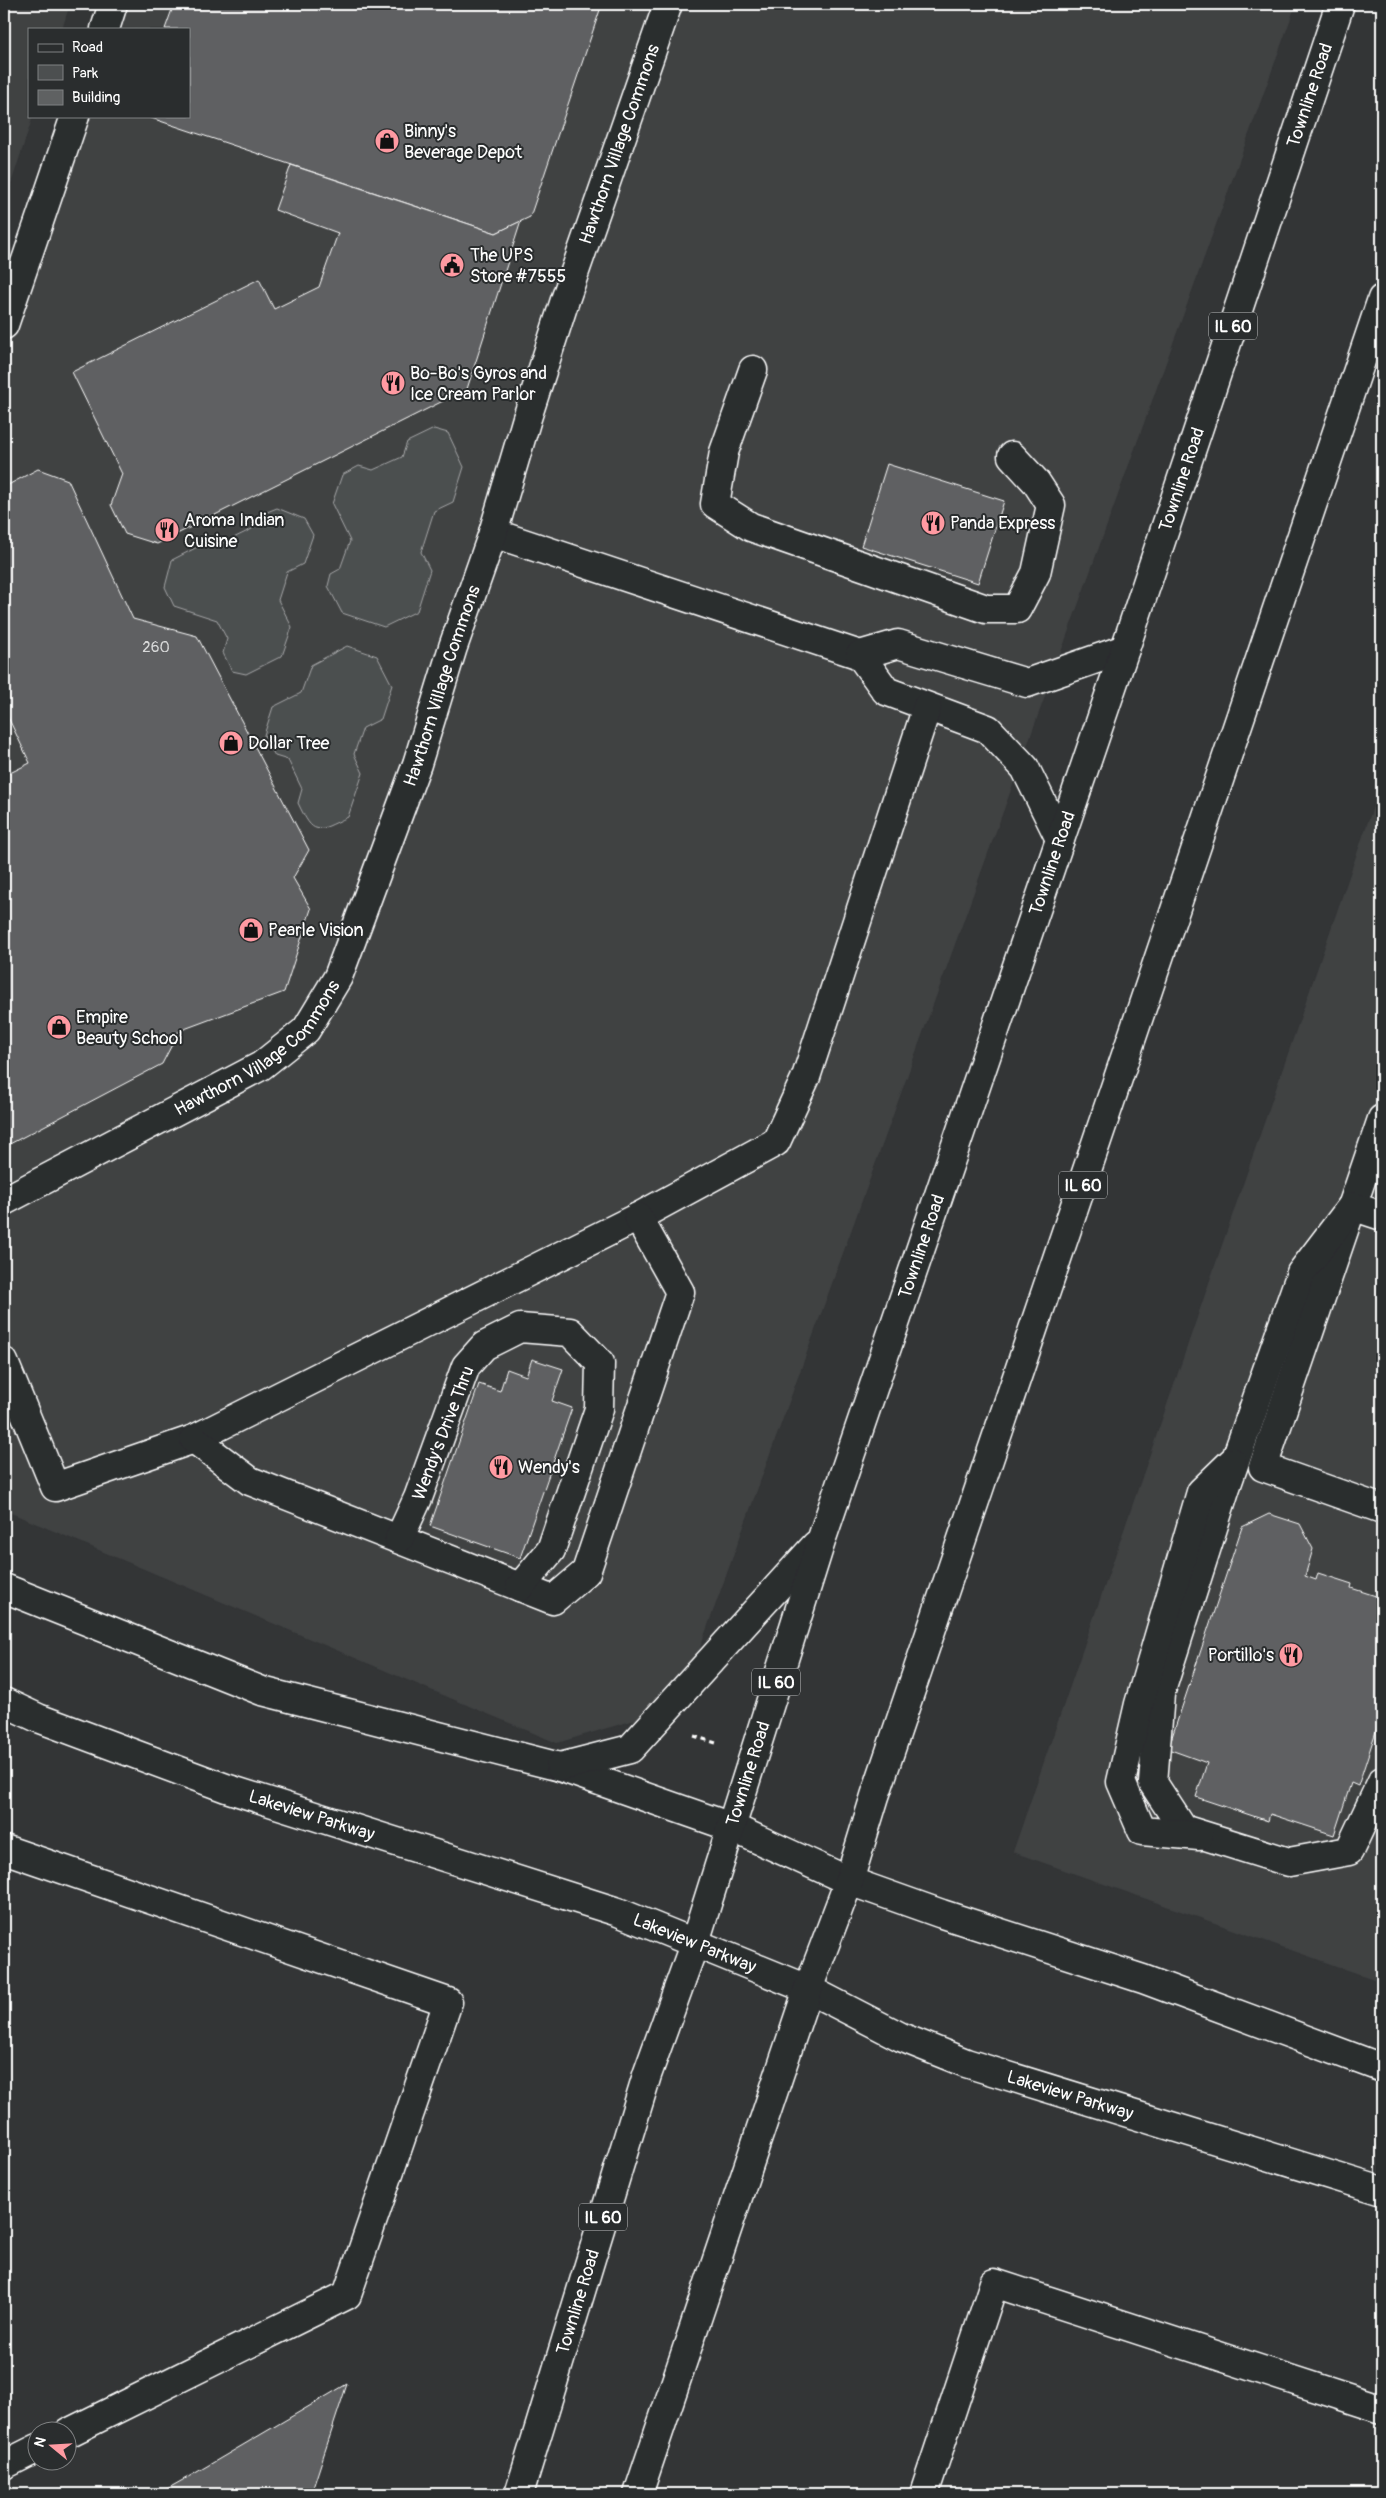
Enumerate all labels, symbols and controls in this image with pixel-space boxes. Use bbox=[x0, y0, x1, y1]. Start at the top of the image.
legend bbox=[28, 28, 190, 118]
text: Road bbox=[72, 38, 103, 57]
street label: Townline Road bbox=[1282, 40, 1338, 151]
street label: Hawthorn Village Commons bbox=[574, 41, 665, 248]
text: Park bbox=[72, 64, 99, 83]
text: Building bbox=[72, 88, 120, 107]
place label: Binny's Beverage Depot bbox=[404, 120, 523, 164]
shop icon: Binny's Beverage Depot bbox=[374, 128, 400, 154]
place label: The UPS Store #7555 bbox=[470, 244, 566, 288]
public building icon: The UPS Store #7555 bbox=[439, 252, 465, 278]
road number: IL 60 bbox=[1209, 312, 1257, 340]
place label: Bo-Bo's Gyros and Ice Cream Parlor bbox=[410, 362, 547, 406]
restaurant icon: Bo-Bo's Gyros and Ice Cream Parlor bbox=[380, 370, 406, 396]
street label: Townline Road bbox=[1154, 424, 1210, 535]
place label: Aroma Indian Cuisine bbox=[184, 509, 284, 553]
restaurant icon: Panda Express bbox=[920, 510, 946, 536]
place label: Panda Express bbox=[950, 512, 1055, 535]
restaurant icon: Aroma Indian Cuisine bbox=[154, 517, 180, 543]
street label: Hawthorn Village Commons bbox=[399, 582, 486, 790]
house number: 260 bbox=[142, 638, 170, 657]
shop icon: Dollar Tree bbox=[218, 730, 244, 756]
place label: Dollar Tree bbox=[248, 732, 330, 755]
street label: Townline Road bbox=[1024, 808, 1081, 918]
shop icon: Pearle Vision bbox=[238, 917, 264, 943]
place label: Pearle Vision bbox=[268, 919, 364, 942]
street label: Hawthorn Village Commons bbox=[170, 976, 345, 1121]
place label: Empire Beauty School bbox=[76, 1006, 183, 1050]
shop icon: Empire Beauty School bbox=[46, 1014, 72, 1040]
road number: IL 60 bbox=[1059, 1172, 1107, 1198]
street label: Townline Road bbox=[893, 1191, 950, 1302]
street label: Wendy's Drive Thru bbox=[407, 1363, 480, 1504]
restaurant icon: Wendy's bbox=[488, 1454, 514, 1480]
place label: Wendy's bbox=[518, 1456, 580, 1479]
restaurant icon: Portillo's bbox=[1278, 1642, 1304, 1668]
place label: Portillo's bbox=[1208, 1644, 1274, 1667]
road number: IL 60 bbox=[752, 1668, 800, 1695]
street label: Townline Road bbox=[721, 1719, 776, 1829]
street label: Lakeview Parkway bbox=[246, 1785, 378, 1846]
street label: Lakeview Parkway bbox=[629, 1908, 760, 1979]
street label: Lakeview Parkway bbox=[1004, 2065, 1136, 2126]
road number: IL 60 bbox=[579, 2204, 627, 2230]
street label: Townline Road bbox=[551, 2247, 605, 2357]
north arrow bbox=[28, 2420, 78, 2470]
text: N bbox=[31, 2435, 50, 2449]

